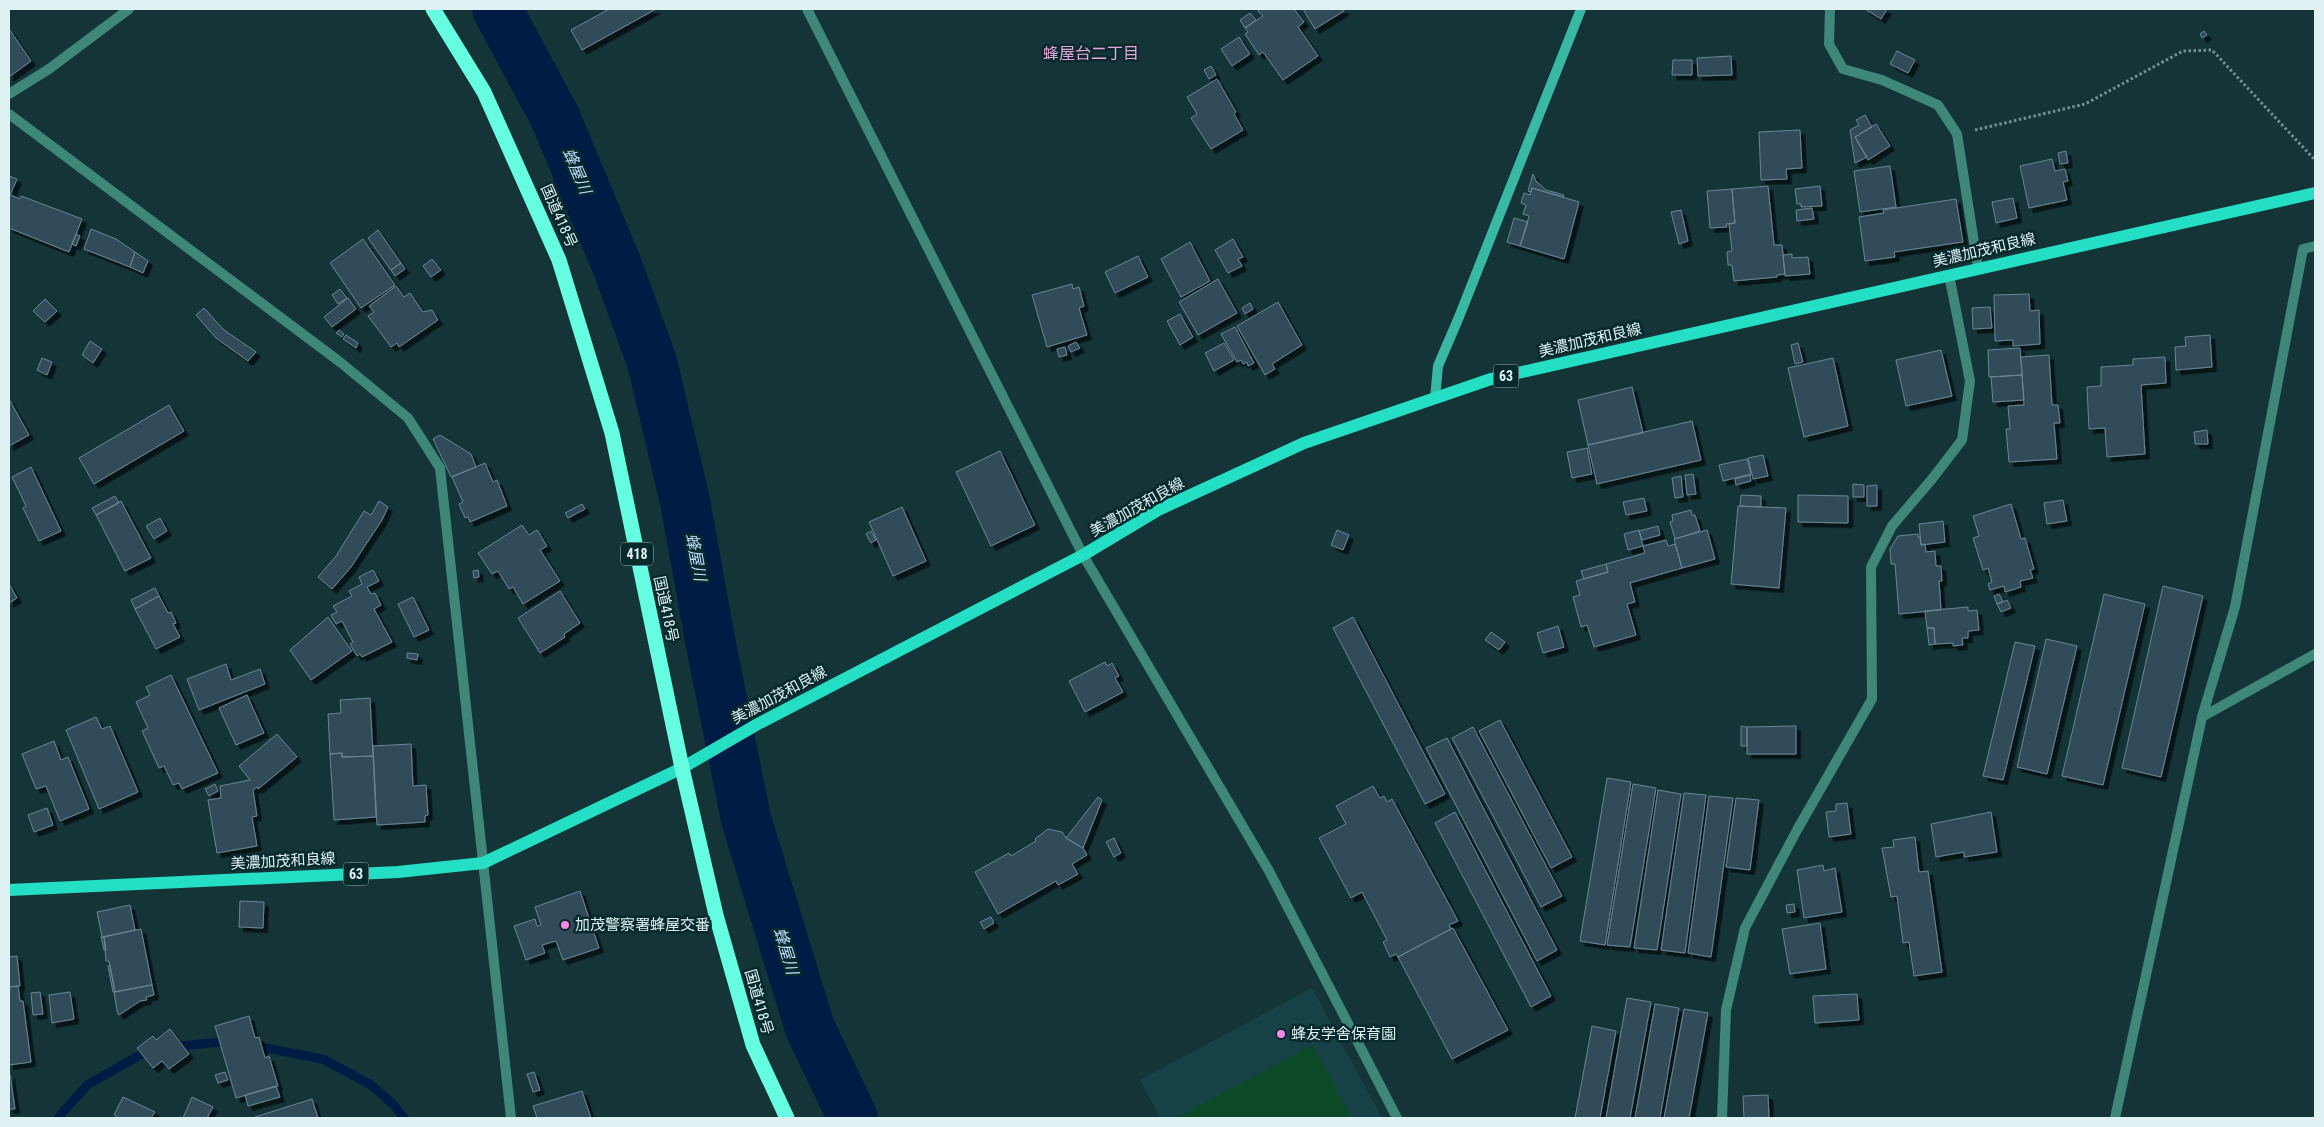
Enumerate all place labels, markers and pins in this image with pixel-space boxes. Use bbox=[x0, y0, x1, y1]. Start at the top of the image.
place label: 加茂警察署蜂屋交番 bbox=[575, 916, 710, 934]
marker: 加茂警察署蜂屋交番 bbox=[559, 919, 571, 931]
place label: 蜂友学舎保育園 bbox=[1291, 1025, 1396, 1043]
marker: 蜂友学舎保育園 bbox=[1275, 1028, 1287, 1040]

